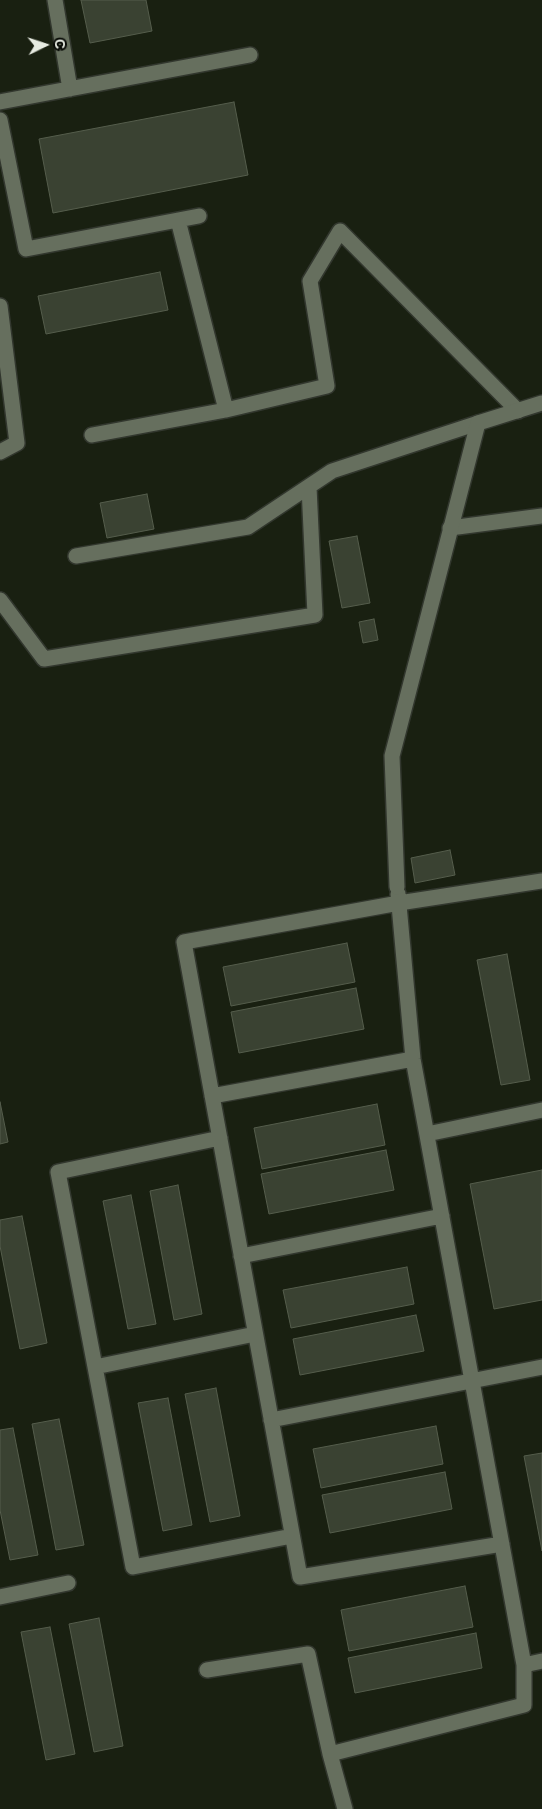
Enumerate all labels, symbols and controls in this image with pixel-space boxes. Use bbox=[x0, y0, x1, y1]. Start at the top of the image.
north arrow bbox=[20, 20, 70, 70]
text: С bbox=[52, 38, 68, 50]

